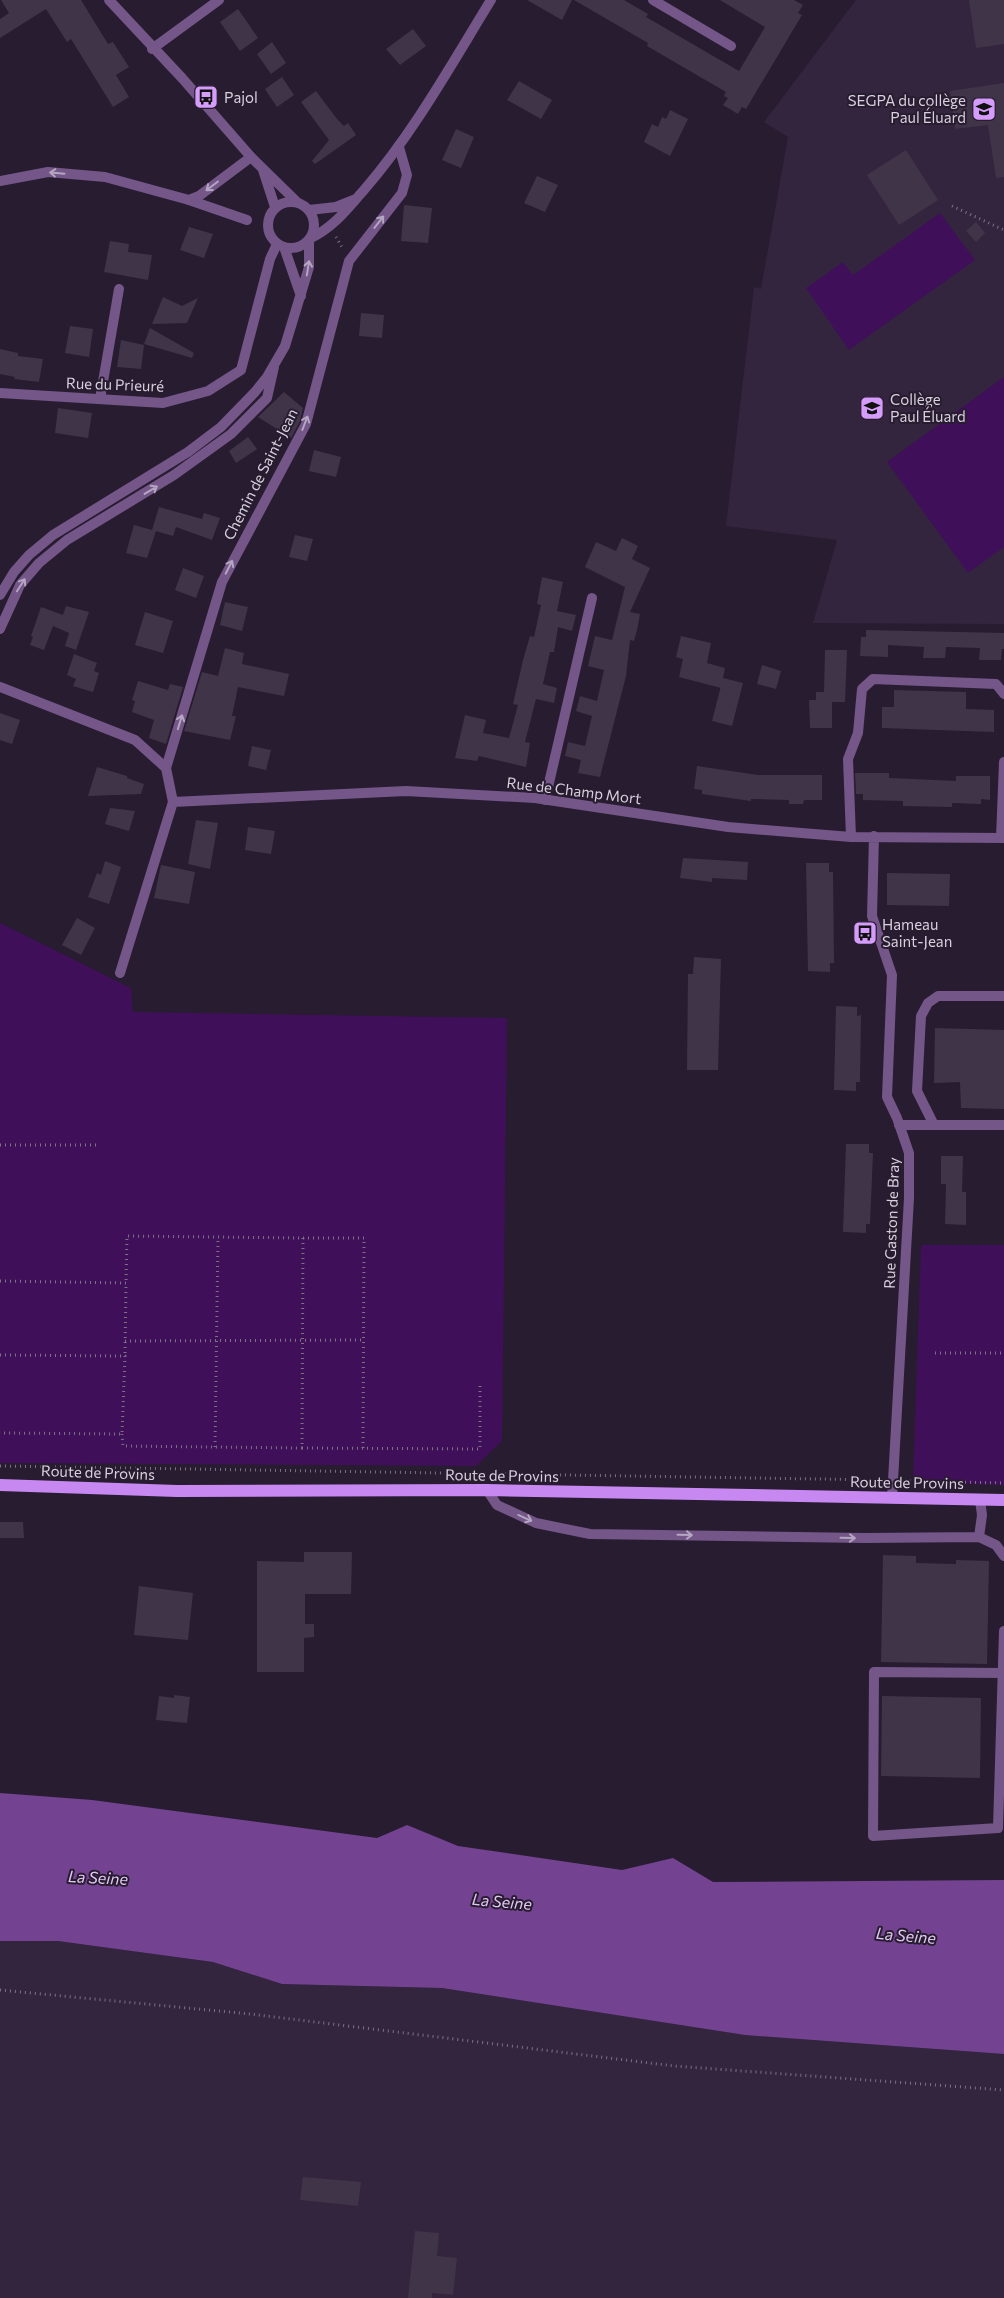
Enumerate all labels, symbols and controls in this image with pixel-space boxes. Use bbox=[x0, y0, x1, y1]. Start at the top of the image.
bus stop icon: Pajol bbox=[193, 84, 219, 110]
place label: Pajol bbox=[224, 88, 258, 106]
place label: SEGPA du collège Paul Éluard bbox=[848, 91, 966, 126]
school or university icon: SEGPA du collège Paul Éluard bbox=[971, 96, 997, 122]
one-way arrow bbox=[49, 168, 65, 178]
one-way arrow bbox=[205, 181, 219, 191]
one-way arrow bbox=[373, 216, 384, 229]
one-way arrow bbox=[303, 261, 313, 277]
street label: Rue du Prieuré bbox=[66, 373, 164, 395]
place label: Collège Paul Éluard bbox=[890, 390, 966, 425]
school or university icon: Collège Paul Éluard bbox=[859, 395, 885, 421]
street label: Chemin de Saint-Jean bbox=[219, 405, 301, 543]
one-way arrow bbox=[301, 416, 310, 432]
one-way arrow bbox=[143, 484, 157, 494]
one-way arrow bbox=[224, 560, 234, 575]
one-way arrow bbox=[16, 579, 26, 593]
one-way arrow bbox=[175, 714, 185, 730]
street label: Rue de Champ Mort bbox=[506, 773, 642, 807]
place label: Hameau Saint-Jean bbox=[882, 915, 952, 950]
bus stop icon: Hameau Saint-Jean bbox=[852, 920, 878, 946]
street label: Rue Gaston de Bray bbox=[880, 1157, 902, 1289]
street label: Route de Provins bbox=[41, 1461, 155, 1483]
street label: Route de Provins bbox=[445, 1465, 559, 1485]
street label: Route de Provins bbox=[850, 1472, 964, 1492]
one-way arrow bbox=[517, 1513, 532, 1523]
one-way arrow bbox=[677, 1530, 693, 1540]
one-way arrow bbox=[840, 1533, 856, 1542]
water label: La Seine bbox=[67, 1866, 129, 1888]
water label: La Seine bbox=[471, 1889, 533, 1913]
water label: La Seine bbox=[875, 1923, 937, 1947]

